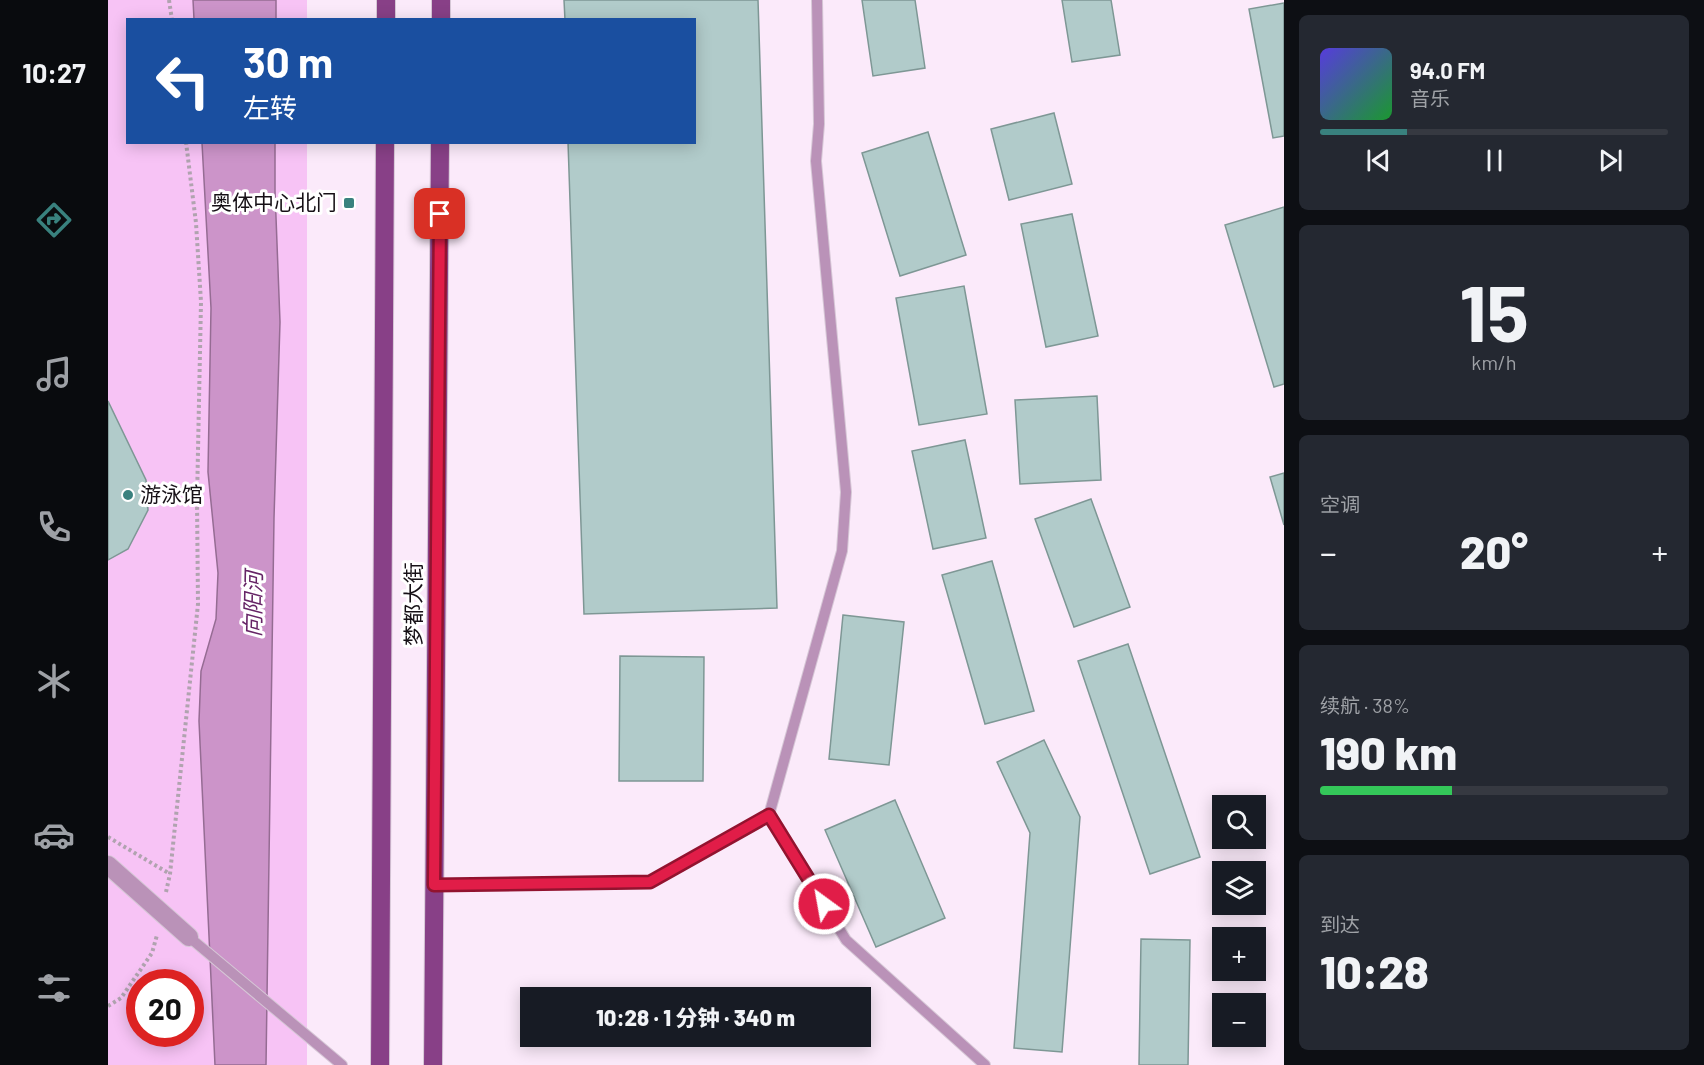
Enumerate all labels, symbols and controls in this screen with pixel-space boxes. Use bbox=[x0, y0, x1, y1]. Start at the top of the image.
text: 30 m bbox=[243, 36, 333, 86]
icon: left bbox=[144, 42, 222, 120]
text: 10:27 bbox=[22, 56, 86, 88]
text: 94.0 FM bbox=[1410, 57, 1485, 83]
text: 音乐 bbox=[1410, 86, 1450, 110]
text: 左转 bbox=[243, 91, 297, 123]
icon: previous bbox=[1362, 144, 1395, 177]
icon: pause bbox=[1478, 144, 1511, 177]
icon: next bbox=[1594, 144, 1627, 177]
pin bbox=[414, 188, 465, 239]
place label: 奥体中心北门 bbox=[211, 189, 337, 214]
marker: 奥体中心北门 bbox=[342, 196, 356, 210]
icon: arrive bbox=[423, 197, 456, 230]
icon: directions bbox=[33, 199, 75, 241]
text: 15 bbox=[1459, 264, 1529, 358]
text: km/h bbox=[1471, 350, 1517, 374]
icon: music bbox=[33, 353, 75, 395]
place label: 游泳馆 bbox=[140, 481, 203, 506]
marker: 游泳馆 bbox=[121, 488, 135, 502]
text: 空调 bbox=[1320, 492, 1360, 516]
icon: phone bbox=[33, 506, 75, 548]
text: 20° bbox=[1460, 524, 1528, 578]
text: − bbox=[1320, 532, 1337, 572]
text: + bbox=[1652, 532, 1668, 572]
street label: 梦都大街 bbox=[400, 562, 425, 646]
water label: 向阳河 bbox=[238, 567, 266, 637]
icon: climate bbox=[33, 660, 75, 702]
text: 续航 · 38% bbox=[1320, 693, 1410, 717]
text: 190 km bbox=[1320, 725, 1457, 779]
map controls bbox=[1212, 795, 1266, 1047]
button: search bbox=[1212, 795, 1266, 849]
icon: car bbox=[33, 814, 75, 856]
button: layers bbox=[1212, 861, 1266, 915]
position arrow bbox=[792, 872, 856, 936]
text: 到达 bbox=[1320, 912, 1360, 936]
button: + bbox=[1212, 927, 1266, 981]
text: 10:28 bbox=[1320, 944, 1429, 998]
icon: filters bbox=[33, 967, 75, 1009]
speed limit sign: 20 bbox=[126, 969, 204, 1047]
button: − bbox=[1212, 993, 1266, 1047]
text: 10:28 · 1 分钟 · 340 m bbox=[596, 1004, 795, 1030]

